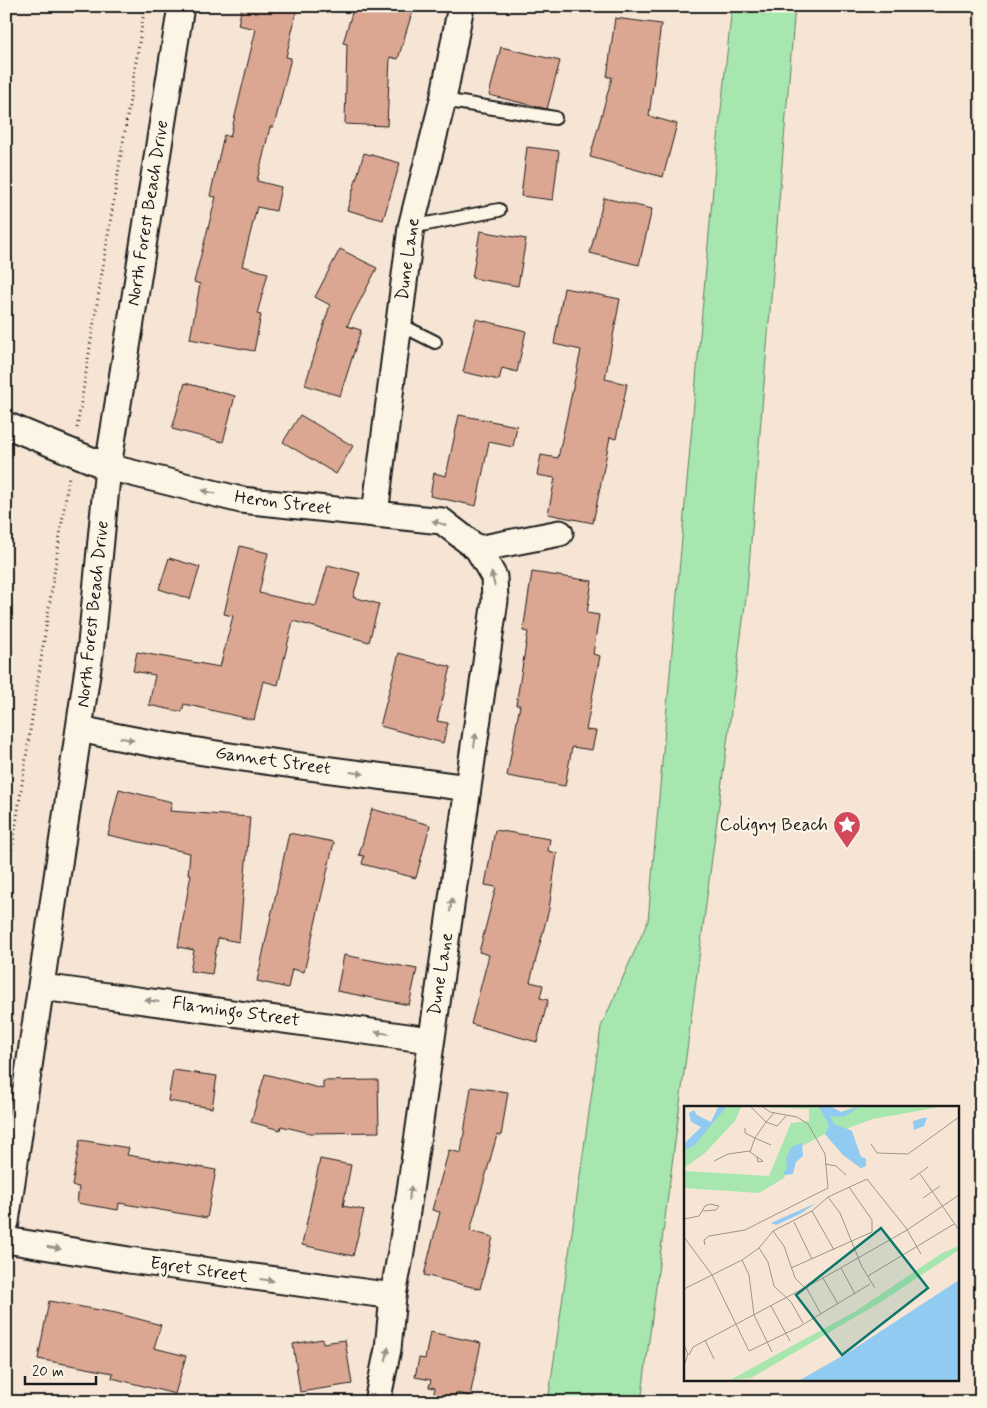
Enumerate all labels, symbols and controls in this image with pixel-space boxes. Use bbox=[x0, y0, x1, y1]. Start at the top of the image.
street label: North Forest Beach Drive bbox=[121, 118, 175, 308]
street label: Dune Lane bbox=[390, 216, 426, 302]
street label: Heron Street bbox=[233, 485, 333, 521]
one-way arrow bbox=[201, 488, 216, 496]
one-way arrow bbox=[431, 518, 446, 526]
street label: North Forest Beach Drive bbox=[71, 519, 115, 709]
one-way arrow bbox=[489, 571, 497, 587]
one-way arrow bbox=[471, 731, 479, 747]
one-way arrow bbox=[120, 735, 135, 743]
street label: Gannet Street bbox=[214, 741, 332, 781]
one-way arrow bbox=[349, 769, 365, 777]
place icon: Coligny Beach bbox=[832, 810, 862, 849]
place label: Coligny Beach bbox=[720, 813, 828, 837]
one-way arrow bbox=[447, 897, 455, 913]
street label: Dune Lane bbox=[423, 931, 459, 1017]
street label: Flamingo Street bbox=[170, 991, 301, 1035]
one-way arrow bbox=[144, 997, 160, 1005]
one-way arrow bbox=[374, 1029, 390, 1037]
inset map bbox=[684, 1106, 960, 1380]
one-way arrow bbox=[406, 1185, 414, 1201]
one-way arrow bbox=[47, 1245, 63, 1253]
street label: Egret Street bbox=[148, 1251, 250, 1289]
one-way arrow bbox=[259, 1276, 275, 1284]
one-way arrow bbox=[383, 1346, 391, 1362]
scale bar bbox=[25, 1353, 96, 1385]
text: 20 m bbox=[32, 1362, 64, 1382]

